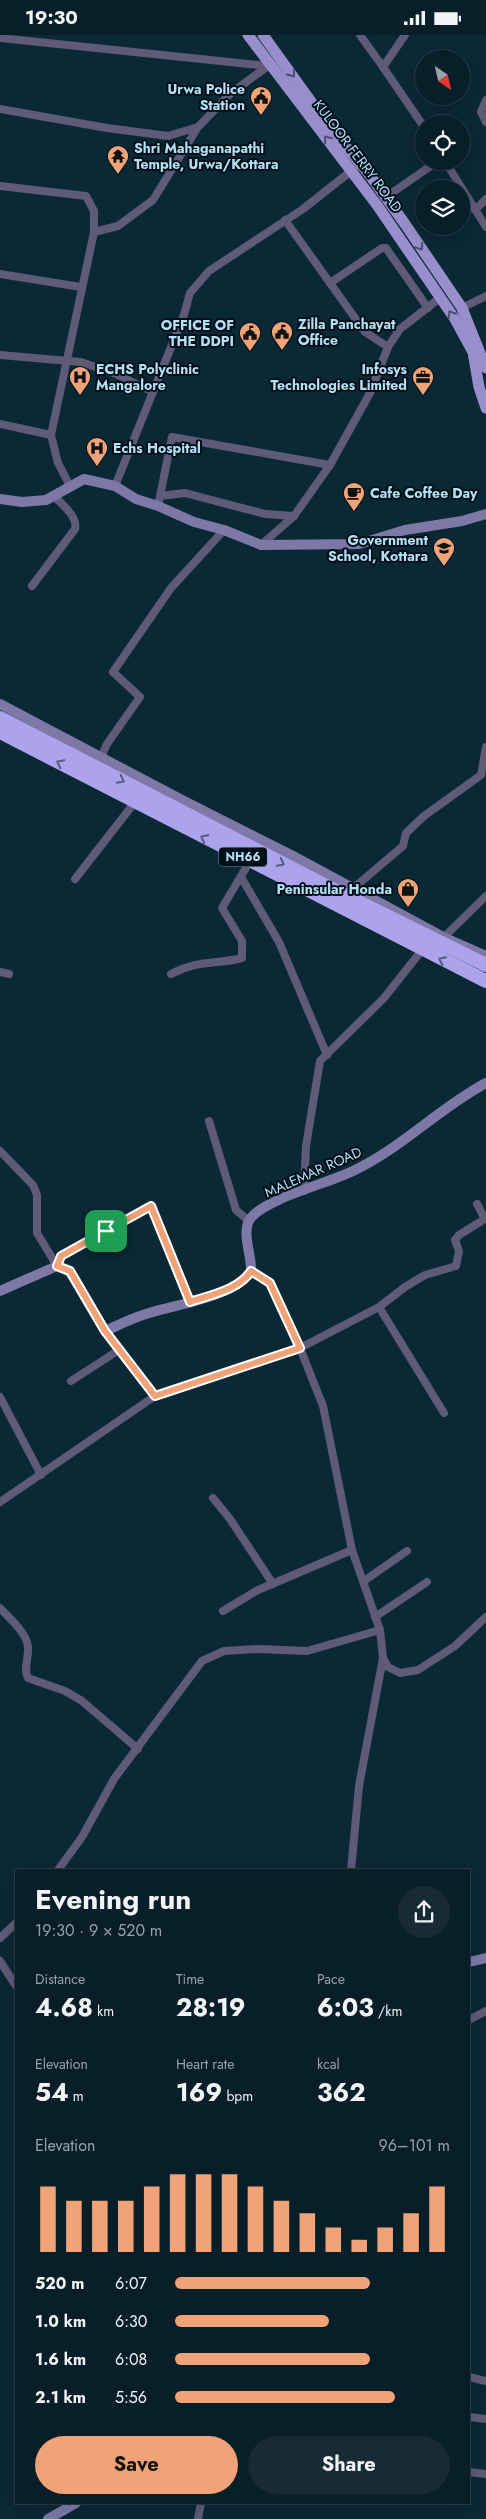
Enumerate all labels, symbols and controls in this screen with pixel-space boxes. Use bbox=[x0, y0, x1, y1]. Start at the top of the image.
text: 19:30 bbox=[25, 4, 78, 31]
north arrow bbox=[415, 50, 470, 105]
map controls bbox=[415, 50, 470, 235]
one-way arrow bbox=[286, 68, 295, 78]
place label: Urwa Police Station bbox=[167, 79, 245, 115]
public building icon: Urwa Police Station bbox=[249, 85, 273, 116]
street label: KULOOR FERRY ROAD bbox=[309, 96, 407, 216]
button: locate bbox=[415, 115, 470, 170]
one-way arrow bbox=[324, 136, 332, 145]
place label: Shri Mahaganapathi Temple, Urwa/Kottara bbox=[134, 138, 279, 174]
temple icon: Shri Mahaganapathi Temple, Urwa/Kottara bbox=[106, 144, 130, 175]
button: layers bbox=[415, 180, 470, 235]
one-way arrow bbox=[414, 241, 423, 251]
one-way arrow bbox=[448, 310, 458, 319]
place label: Zilla Panchayat Office bbox=[298, 314, 396, 350]
place label: OFFICE OF THE DDPI bbox=[161, 315, 234, 351]
public building icon: Zilla Panchayat Office bbox=[270, 320, 294, 351]
public building icon: OFFICE OF THE DDPI bbox=[238, 321, 262, 352]
place label: ECHS Polyclinic Mangalore bbox=[96, 359, 199, 395]
place label: Infosys Technologies Limited bbox=[271, 359, 408, 395]
hospital icon: ECHS Polyclinic Mangalore bbox=[68, 365, 92, 396]
office icon: Infosys Technologies Limited bbox=[411, 365, 435, 396]
hospital icon: Echs Hospital bbox=[85, 436, 109, 467]
place label: Echs Hospital bbox=[113, 438, 201, 458]
cafe icon: Cafe Coffee Day bbox=[342, 481, 366, 512]
place label: Cafe Coffee Day bbox=[370, 483, 478, 503]
place label: Government School, Kottara bbox=[328, 530, 429, 566]
school or university icon: Government School, Kottara bbox=[432, 536, 456, 567]
one-way arrow bbox=[56, 759, 65, 769]
one-way arrow bbox=[116, 774, 125, 784]
one-way arrow bbox=[200, 834, 209, 844]
road number: NH66 bbox=[219, 847, 267, 867]
one-way arrow bbox=[276, 857, 285, 867]
shop icon: Peninsular Honda bbox=[396, 877, 420, 908]
place label: Peninsular Honda bbox=[277, 879, 392, 899]
one-way arrow bbox=[438, 956, 447, 966]
street label: MALEMAR ROAD bbox=[261, 1142, 365, 1202]
pin bbox=[85, 1210, 127, 1252]
icon: arrive bbox=[92, 1217, 120, 1245]
text: Evening run bbox=[35, 1879, 191, 1920]
button: share bbox=[398, 1886, 450, 1938]
text: 19:30 · 9 × 520 m bbox=[35, 1919, 162, 1942]
text: Distance bbox=[35, 1969, 85, 1989]
text: Time bbox=[176, 1969, 204, 1989]
text: Pace bbox=[317, 1969, 345, 1989]
text: 4.68 bbox=[35, 1989, 93, 2025]
text: 28:19 bbox=[176, 1989, 246, 2025]
text: 6:03 bbox=[317, 1989, 374, 2025]
text: km bbox=[93, 2001, 114, 2021]
text: /km bbox=[374, 2001, 402, 2021]
text: Elevation bbox=[35, 2054, 88, 2074]
text: Heart rate bbox=[176, 2054, 234, 2074]
text: kcal bbox=[317, 2054, 340, 2074]
text: 54 bbox=[35, 2074, 69, 2110]
text: 169 bbox=[176, 2074, 222, 2110]
text: 362 bbox=[317, 2074, 366, 2110]
text: m bbox=[69, 2086, 84, 2106]
text: bpm bbox=[222, 2086, 253, 2106]
text: Elevation bbox=[35, 2134, 95, 2157]
text: 96–101 m bbox=[378, 2134, 450, 2157]
text: 520 m bbox=[35, 2272, 84, 2295]
text: 6:07 bbox=[115, 2272, 147, 2295]
text: 1.0 km bbox=[35, 2310, 86, 2333]
text: 6:30 bbox=[115, 2310, 147, 2333]
text: 1.6 km bbox=[35, 2348, 86, 2371]
text: 6:08 bbox=[115, 2348, 147, 2371]
text: 2.1 km bbox=[35, 2386, 86, 2409]
text: 5:56 bbox=[115, 2386, 147, 2409]
button: Save bbox=[35, 2436, 238, 2494]
button: Share bbox=[248, 2436, 450, 2494]

